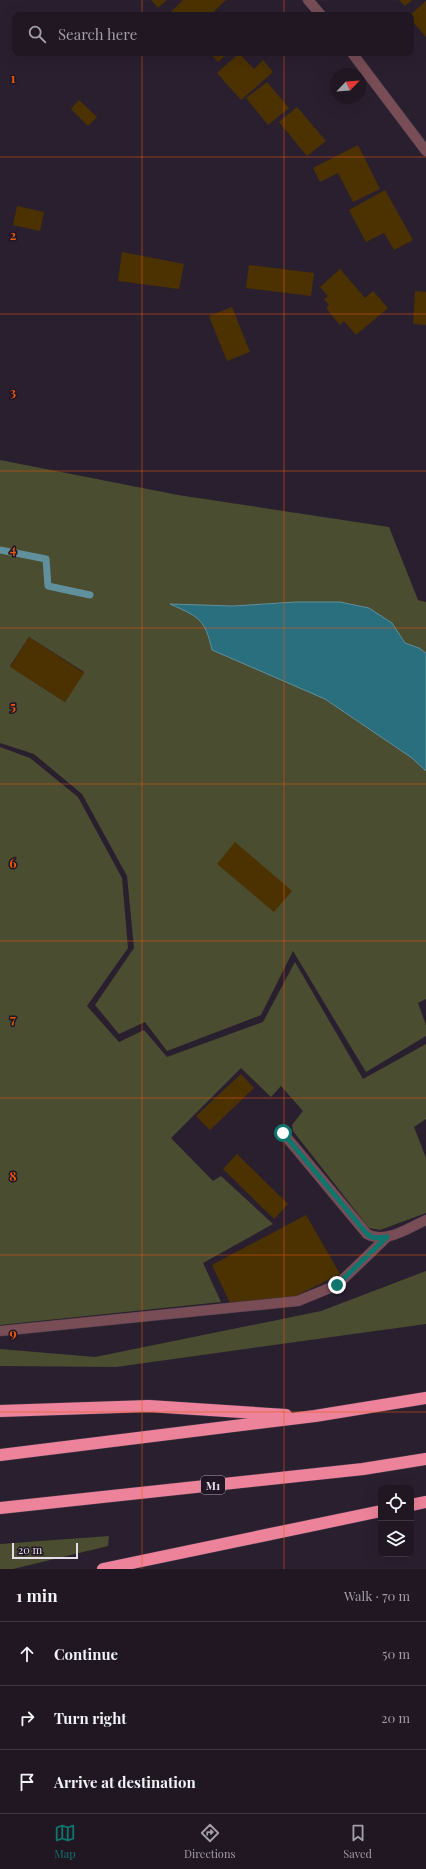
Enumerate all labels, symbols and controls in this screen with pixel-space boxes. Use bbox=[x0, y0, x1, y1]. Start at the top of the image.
search box bbox=[12, 12, 414, 56]
icon: search bbox=[26, 23, 48, 45]
text: Search here bbox=[58, 24, 137, 44]
north arrow bbox=[330, 68, 366, 104]
text: 1 bbox=[11, 69, 16, 86]
text: 2 bbox=[10, 226, 17, 243]
text: 3 bbox=[10, 383, 16, 400]
text: 4 bbox=[10, 540, 17, 557]
text: 5 bbox=[10, 697, 16, 714]
text: 6 bbox=[9, 854, 17, 871]
text: 7 bbox=[10, 1010, 16, 1027]
route start bbox=[274, 1124, 292, 1142]
text: 8 bbox=[9, 1167, 17, 1184]
route end bbox=[328, 1276, 346, 1294]
text: 9 bbox=[9, 1324, 17, 1341]
road number: M1 bbox=[201, 1476, 225, 1494]
map controls bbox=[378, 1485, 414, 1557]
button: locate bbox=[378, 1485, 414, 1521]
button: layers bbox=[378, 1521, 414, 1557]
scale bar bbox=[12, 1541, 78, 1560]
text: 20 m bbox=[18, 1542, 42, 1557]
text: 1 min bbox=[16, 1584, 58, 1606]
text: Walk · 70 m bbox=[344, 1587, 410, 1604]
icon: ahead bbox=[16, 1643, 38, 1665]
text: Continue bbox=[54, 1644, 118, 1664]
text: 50 m bbox=[382, 1645, 410, 1662]
icon: right bbox=[16, 1707, 38, 1729]
text: Turn right bbox=[54, 1708, 127, 1728]
text: 20 m bbox=[381, 1709, 410, 1726]
icon: arrive bbox=[16, 1771, 38, 1793]
text: Arrive at destination bbox=[54, 1772, 196, 1792]
tab: Map bbox=[54, 1822, 76, 1861]
tab: Directions bbox=[184, 1822, 235, 1861]
tab: Saved bbox=[343, 1822, 372, 1861]

